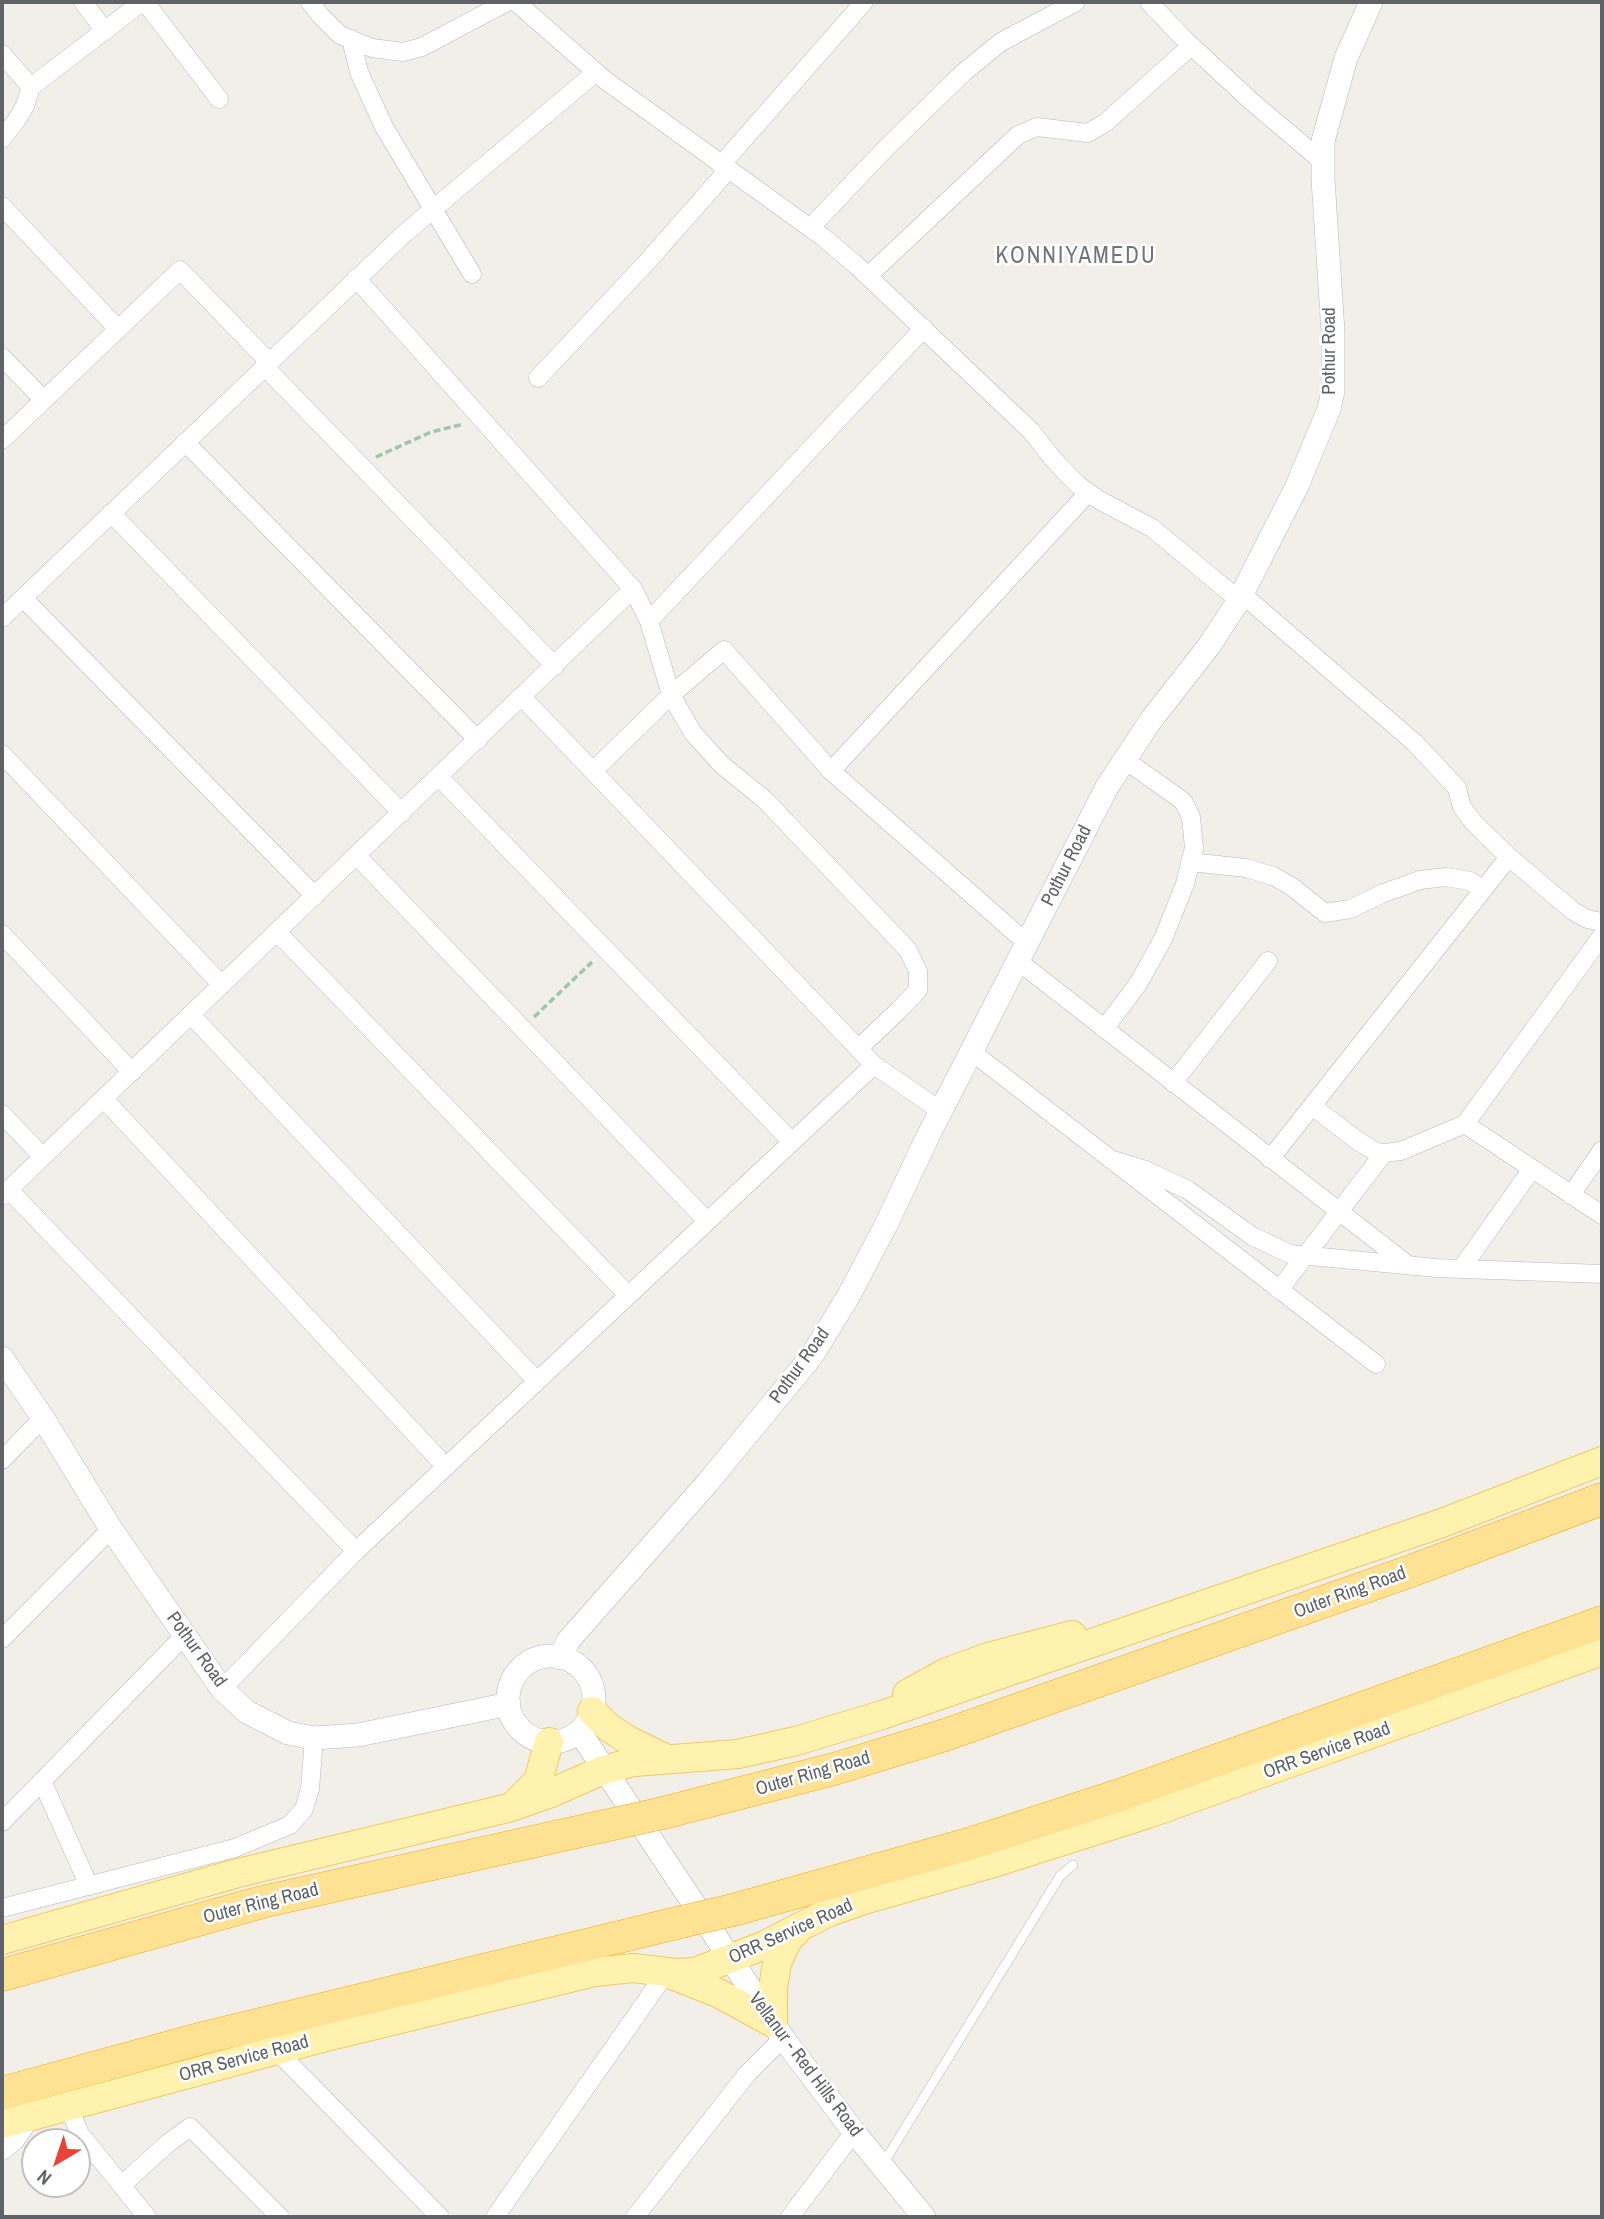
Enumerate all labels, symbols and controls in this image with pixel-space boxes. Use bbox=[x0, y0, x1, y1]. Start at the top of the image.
district label: KONNIYAMEDU bbox=[997, 243, 1155, 271]
street label: Pothur Road bbox=[1319, 307, 1341, 395]
street label: Pothur Road bbox=[1037, 822, 1097, 910]
street label: Pothur Road bbox=[765, 1324, 835, 1408]
street label: Outer Ring Road bbox=[1291, 1562, 1409, 1624]
street label: Pothur Road bbox=[161, 1608, 231, 1692]
street label: ORR Service Road bbox=[1260, 1717, 1394, 1785]
street label: Outer Ring Road bbox=[753, 1747, 873, 1801]
street label: Outer Ring Road bbox=[201, 1879, 321, 1929]
street label: ORR Service Road bbox=[725, 1894, 857, 1970]
street label: Vellanur - Red Hills Road bbox=[743, 1988, 867, 2142]
street label: ORR Service Road bbox=[177, 2031, 311, 2087]
north arrow bbox=[21, 2128, 91, 2198]
text: N bbox=[31, 2164, 57, 2191]

